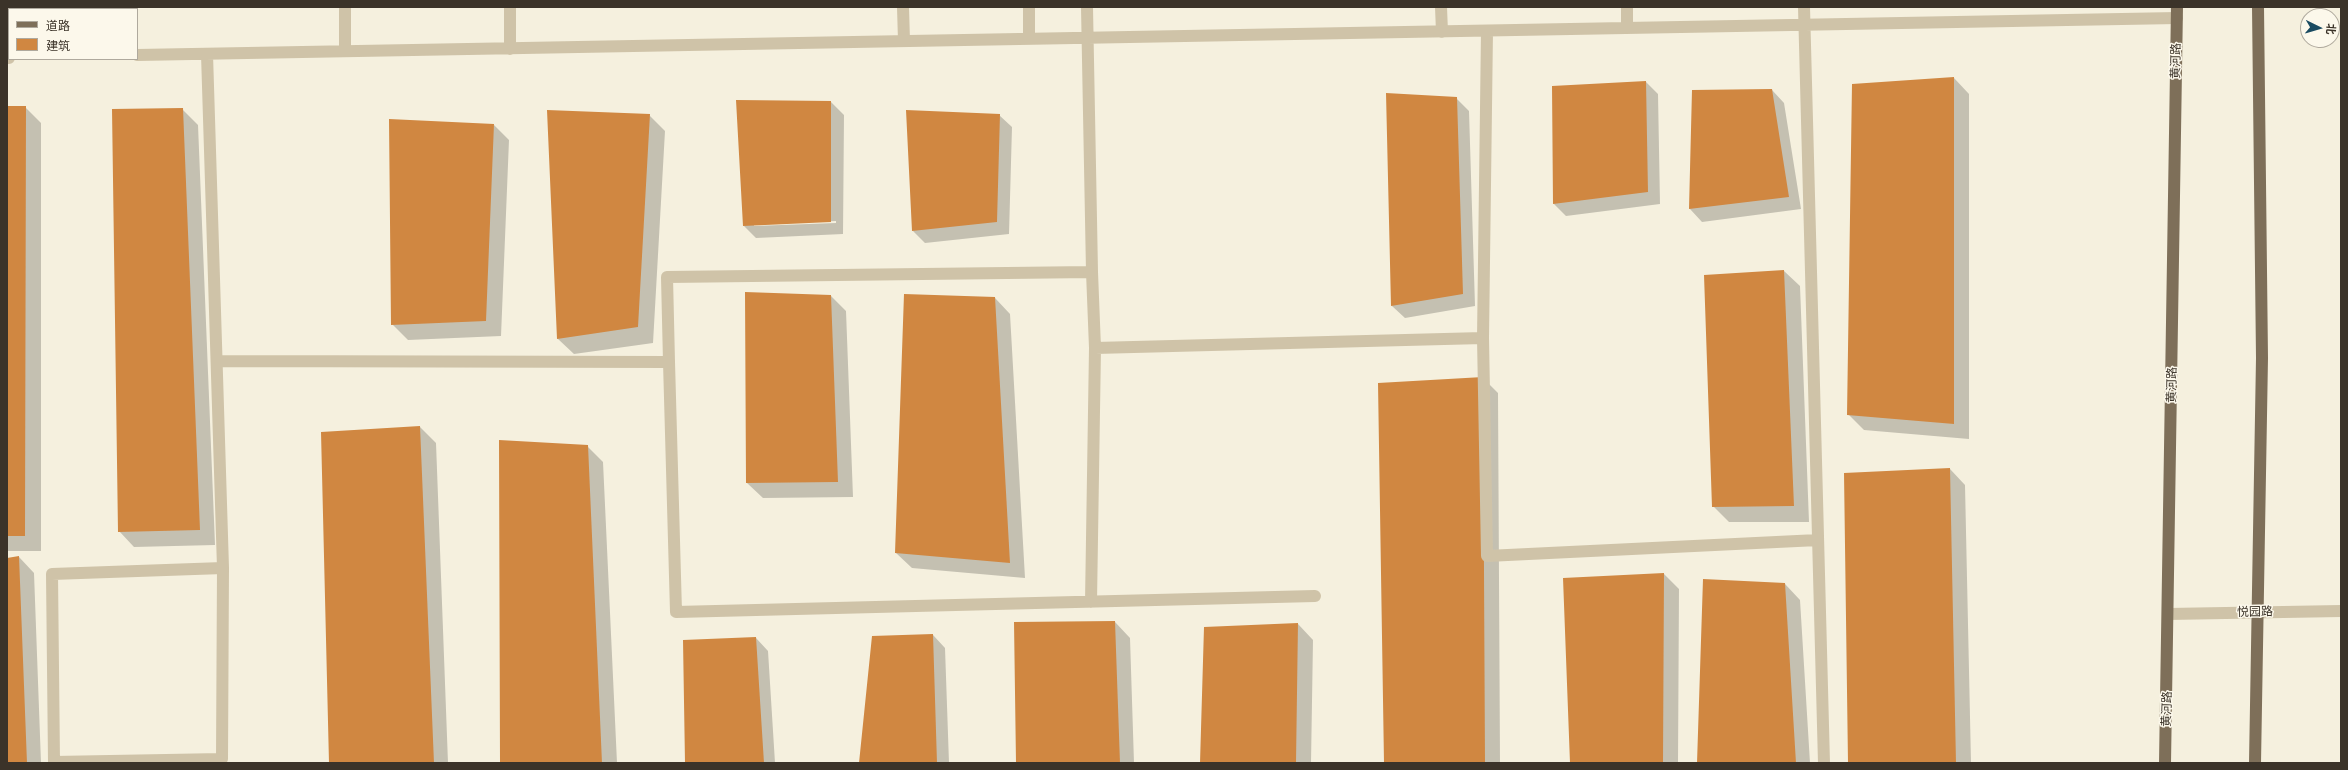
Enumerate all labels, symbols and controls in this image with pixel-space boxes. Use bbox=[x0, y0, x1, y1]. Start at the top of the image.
legend bbox=[8, 8, 138, 60]
north arrow bbox=[2300, 8, 2340, 48]
text: 道路 bbox=[46, 18, 70, 33]
text: 北 bbox=[2324, 23, 2338, 35]
text: 建筑 bbox=[46, 38, 70, 53]
street label: 黄河路 bbox=[2168, 43, 2184, 79]
street label: 黄河路 bbox=[2164, 367, 2180, 403]
street label: 悦园路 bbox=[2237, 604, 2273, 620]
street label: 黄河路 bbox=[2159, 691, 2175, 727]

